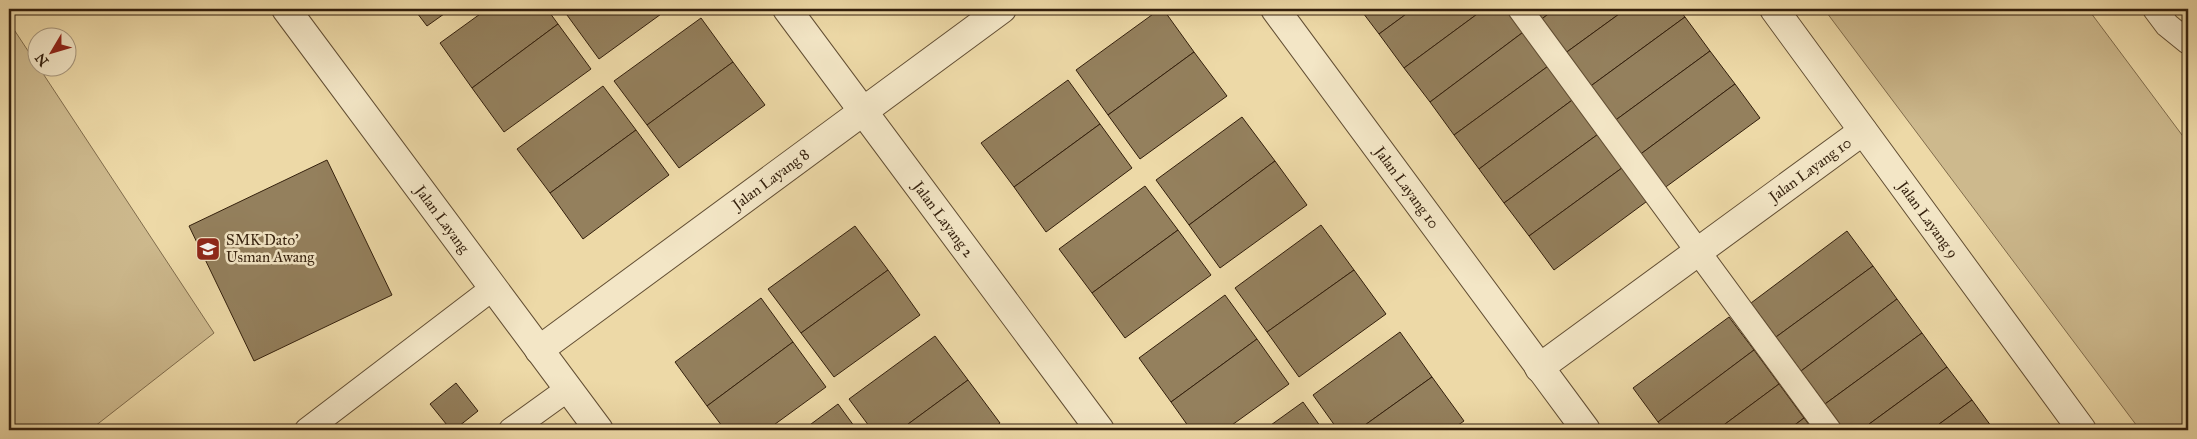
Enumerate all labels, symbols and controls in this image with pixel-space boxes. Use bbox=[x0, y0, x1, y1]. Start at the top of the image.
north arrow bbox=[28, 28, 78, 78]
text: N bbox=[32, 50, 53, 70]
street label: Jalan Layang 10 bbox=[1764, 134, 1855, 208]
street label: Jalan Layang 10 bbox=[1369, 141, 1443, 232]
street label: Jalan Layang 8 bbox=[727, 145, 813, 215]
street label: Jalan Layang 2 bbox=[907, 176, 978, 261]
street label: Jalan Layang 9 bbox=[1892, 176, 1962, 262]
street label: Jalan Layang bbox=[409, 180, 474, 257]
place label: SMK Dato' Usman Awang bbox=[226, 231, 315, 266]
school or university icon: SMK Dato' Usman Awang bbox=[195, 236, 221, 262]

